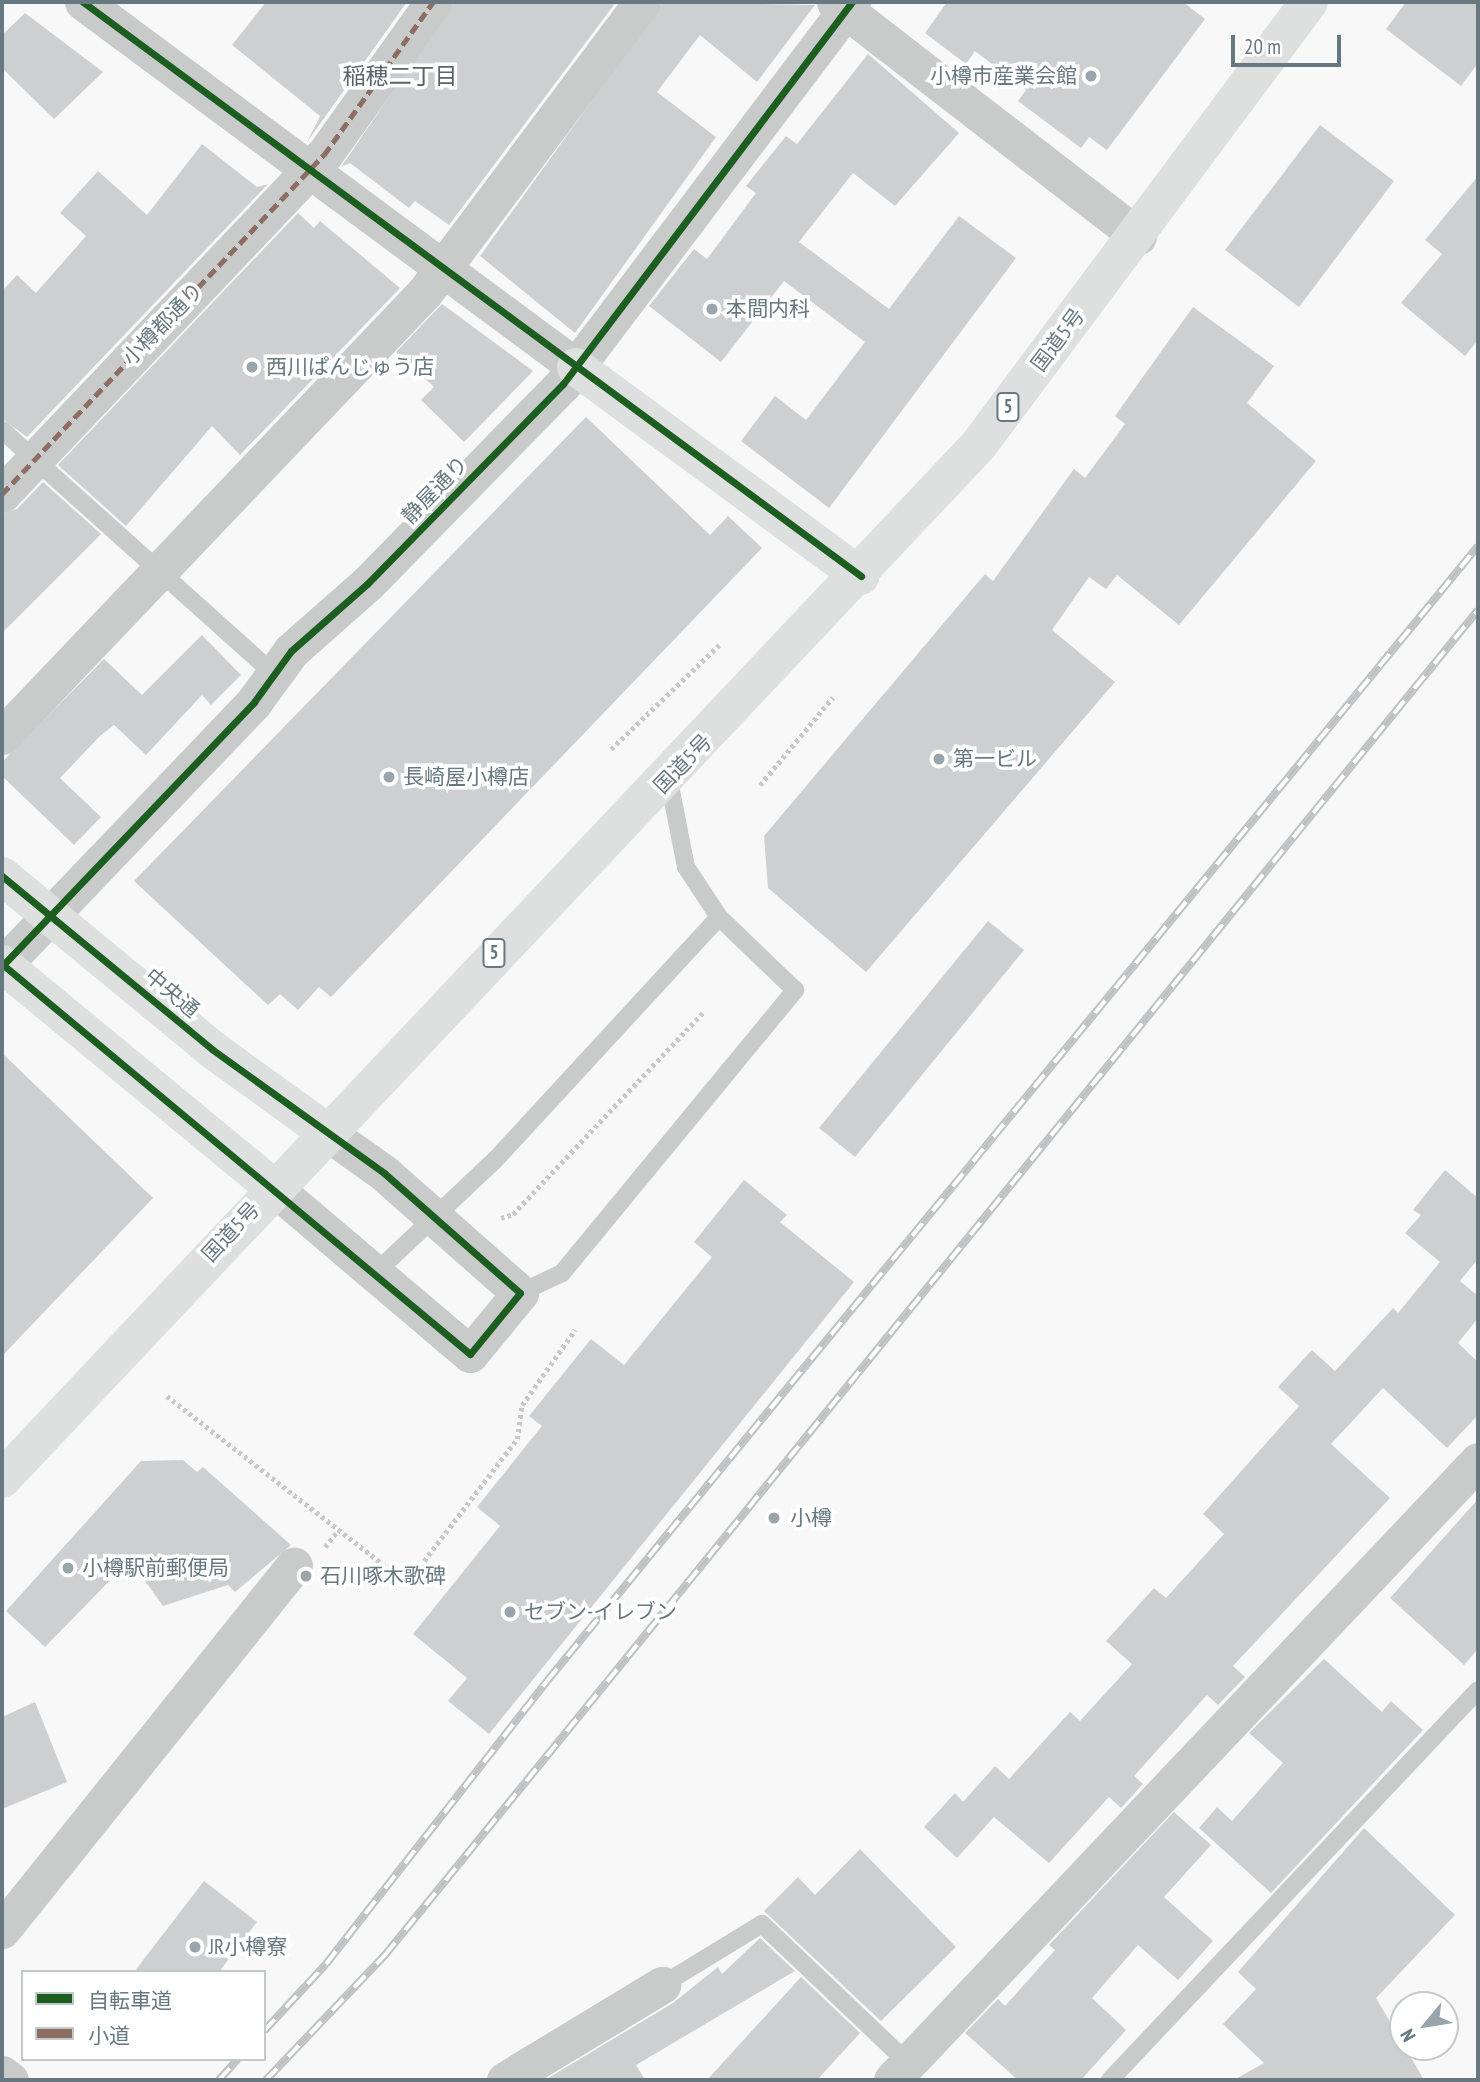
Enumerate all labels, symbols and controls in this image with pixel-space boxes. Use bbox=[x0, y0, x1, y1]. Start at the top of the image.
scale bar bbox=[1235, 21, 1345, 65]
text: 20 m bbox=[1244, 33, 1281, 60]
district label: 稲穂二丁目 bbox=[343, 62, 457, 90]
place label: 小樽市産業会館 bbox=[930, 63, 1077, 89]
marker: 小樽市産業会館 bbox=[1083, 68, 1099, 84]
street label: 小樽都通り bbox=[117, 277, 209, 371]
place label: 本間内科 bbox=[726, 296, 810, 322]
marker: 本間内科 bbox=[704, 301, 720, 317]
street label: 国道5号 bbox=[1026, 303, 1090, 377]
place label: 西川ぱんじゅう店 bbox=[266, 354, 434, 380]
marker: 西川ぱんじゅう店 bbox=[244, 359, 260, 375]
road number: 5 bbox=[996, 392, 1020, 422]
street label: 静屋通り bbox=[397, 451, 473, 529]
street label: 国道5号 bbox=[649, 729, 717, 799]
place label: 第一ビル bbox=[953, 746, 1037, 772]
marker: 第一ビル bbox=[931, 751, 947, 767]
place label: 長崎屋小樽店 bbox=[403, 764, 529, 790]
marker: 長崎屋小樽店 bbox=[381, 769, 397, 785]
road number: 5 bbox=[482, 937, 506, 968]
street label: 中央通 bbox=[140, 963, 204, 1023]
street label: 国道5号 bbox=[197, 1197, 265, 1267]
place label: 小樽 bbox=[790, 1505, 832, 1531]
marker: 小樽 bbox=[764, 1508, 784, 1528]
place label: 小樽駅前郵便局 bbox=[82, 1555, 229, 1581]
marker: 小樽駅前郵便局 bbox=[60, 1560, 76, 1576]
place label: 石川啄木歌碑 bbox=[320, 1563, 446, 1589]
marker: 石川啄木歌碑 bbox=[298, 1568, 314, 1584]
place label: セブン-イレブン bbox=[524, 1599, 677, 1625]
marker: セブン-イレブン bbox=[502, 1604, 518, 1620]
place label: JR小樽寮 bbox=[209, 1934, 287, 1960]
marker: JR小樽寮 bbox=[187, 1939, 203, 1955]
legend bbox=[21, 1970, 266, 2061]
text: 自転車道 bbox=[88, 1987, 172, 2014]
north arrow bbox=[1389, 1991, 1459, 2061]
text: 小道 bbox=[88, 2022, 130, 2049]
text: N bbox=[1395, 2025, 1421, 2046]

